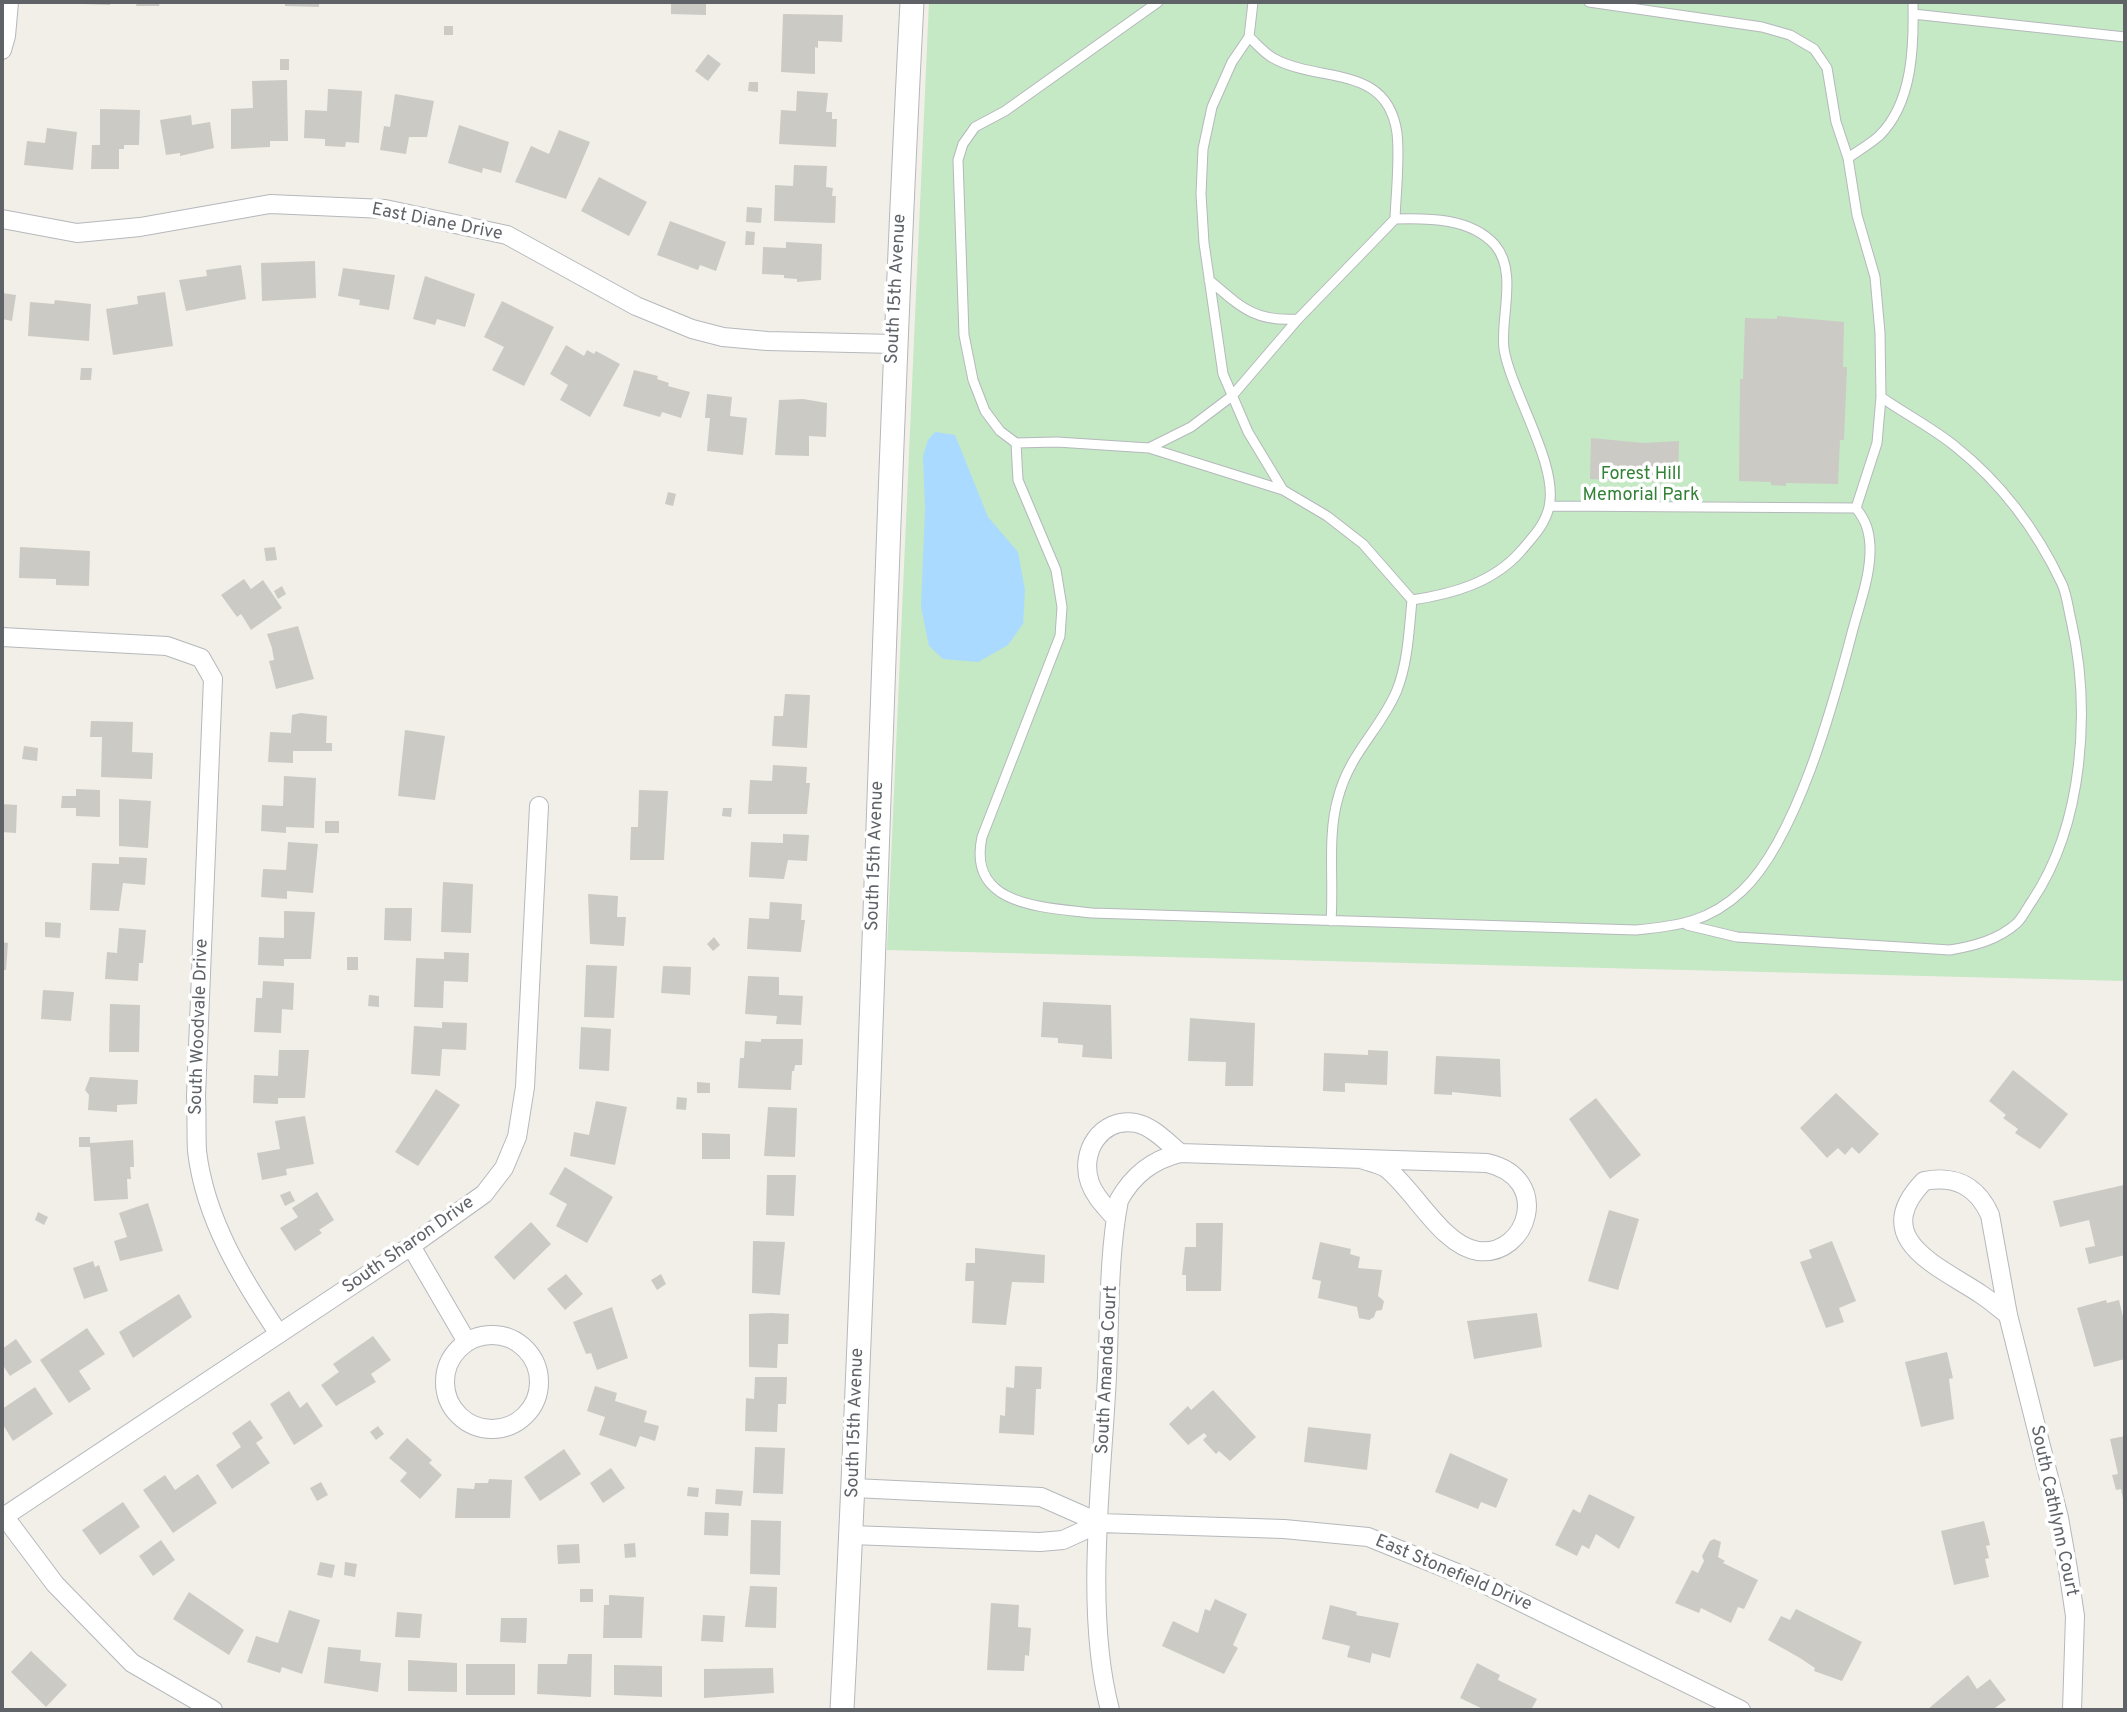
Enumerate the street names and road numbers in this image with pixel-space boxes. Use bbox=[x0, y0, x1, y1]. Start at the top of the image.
street label: East Diane Drive bbox=[370, 200, 504, 246]
street label: South 15th Avenue bbox=[882, 213, 912, 365]
street label: South 15th Avenue bbox=[863, 781, 889, 931]
street label: South Woodvale Drive bbox=[186, 938, 214, 1116]
street label: South Sharon Drive bbox=[339, 1193, 479, 1299]
street label: South Amanda Court bbox=[1093, 1285, 1123, 1455]
street label: South 15th Avenue bbox=[843, 1348, 869, 1498]
street label: South Cathlynn Court bbox=[2024, 1424, 2082, 1598]
street label: East Stonefield Drive bbox=[1371, 1531, 1535, 1617]

